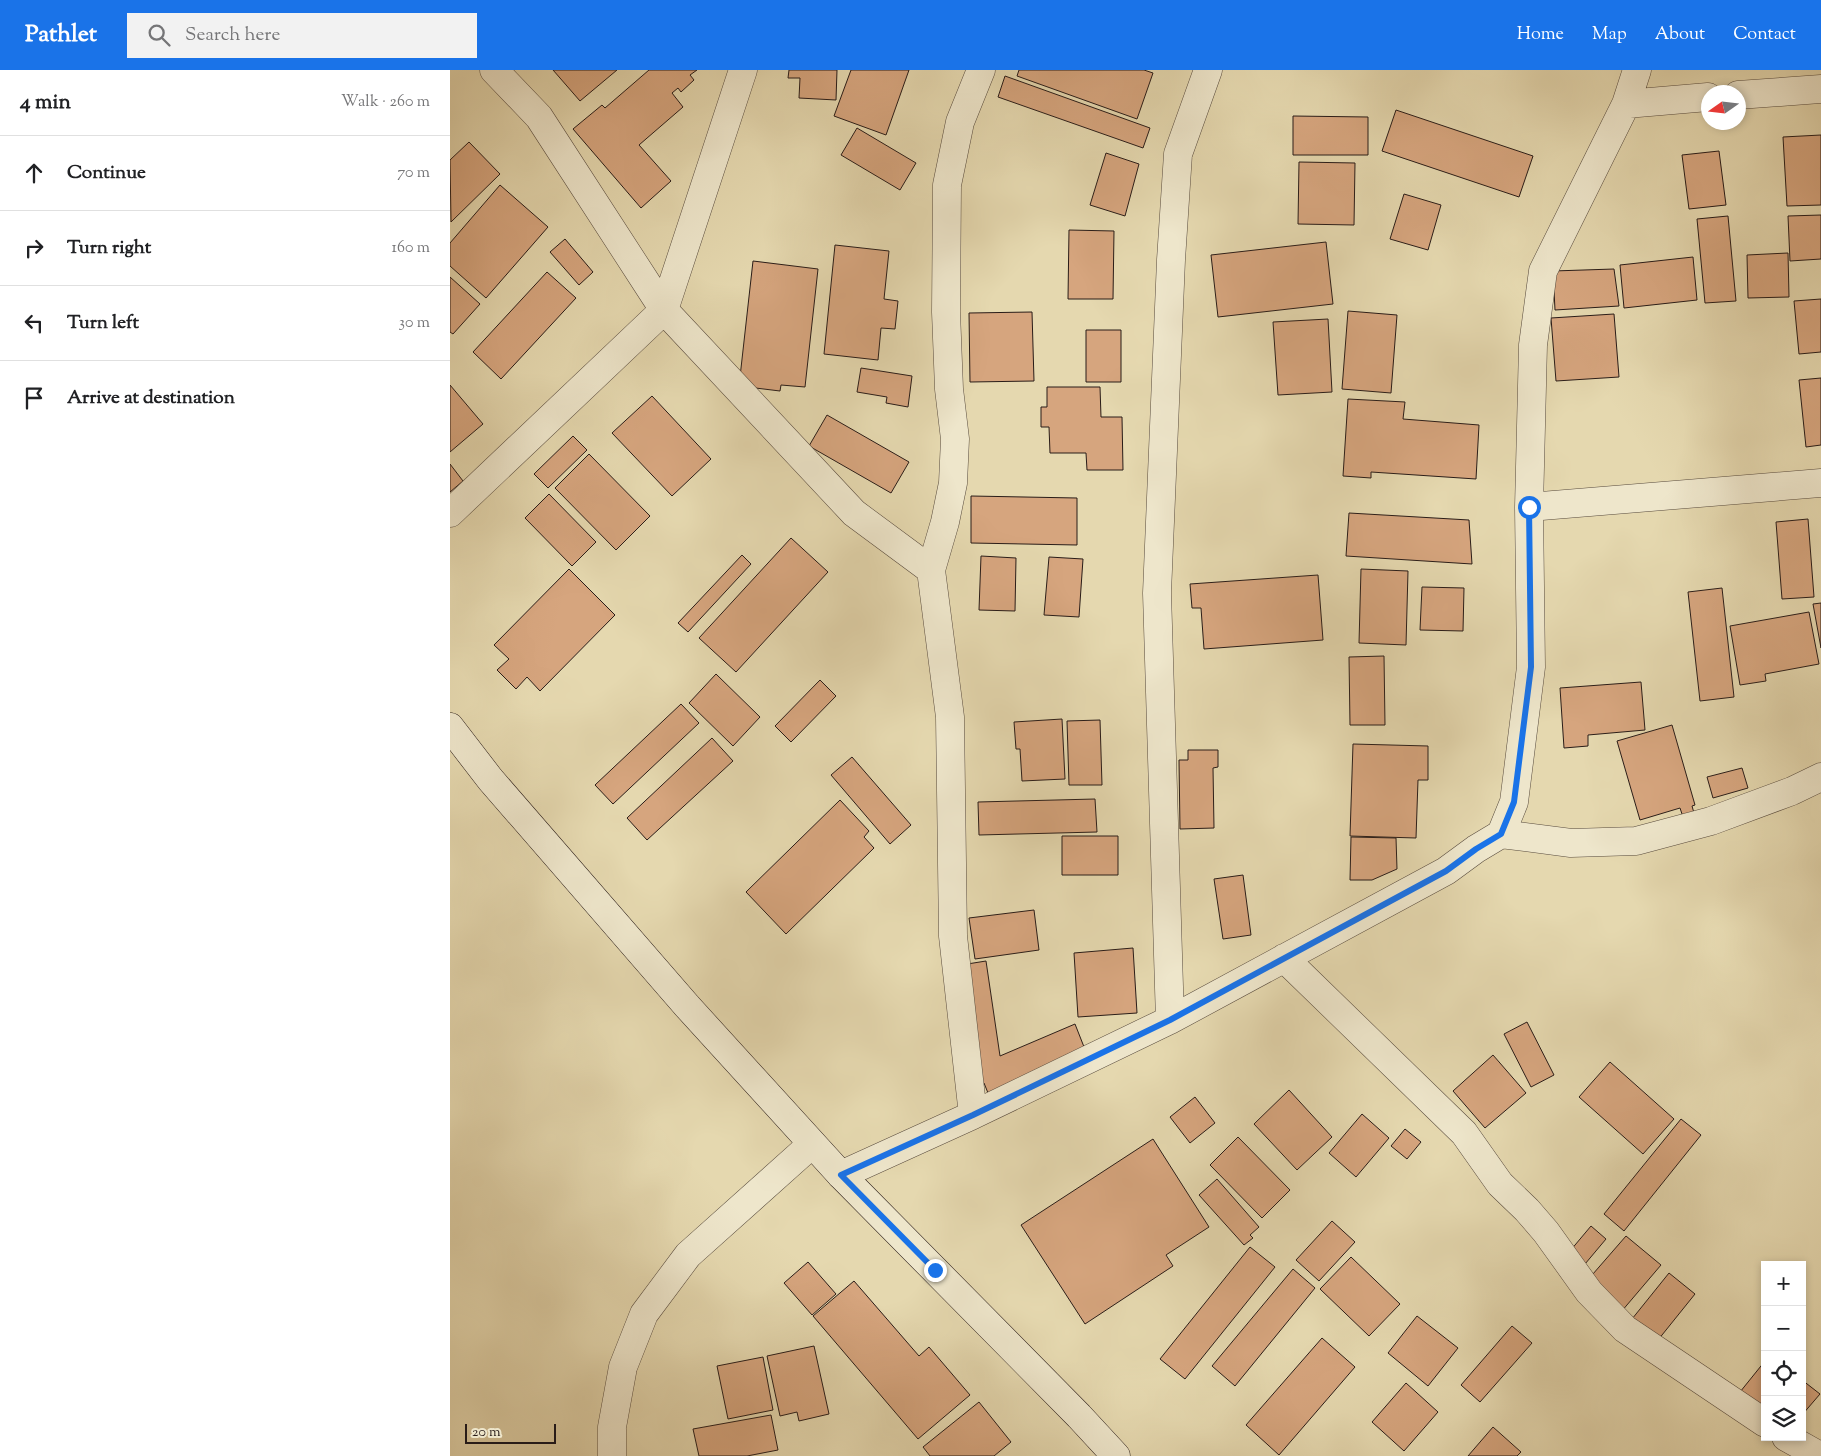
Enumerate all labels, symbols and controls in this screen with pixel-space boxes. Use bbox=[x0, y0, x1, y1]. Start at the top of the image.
search box bbox=[127, 13, 477, 58]
text: Pathlet bbox=[25, 18, 97, 52]
icon: search bbox=[145, 21, 173, 49]
text: Search here bbox=[185, 22, 280, 49]
text: Home bbox=[1517, 22, 1564, 48]
text: Map bbox=[1592, 22, 1627, 48]
text: About bbox=[1655, 22, 1705, 48]
text: Contact bbox=[1733, 22, 1796, 48]
north arrow bbox=[1701, 85, 1746, 130]
text: 4 min bbox=[20, 88, 71, 118]
text: Walk · 260 m bbox=[341, 91, 430, 114]
icon: ahead bbox=[20, 159, 48, 187]
text: Continue bbox=[67, 160, 146, 187]
text: 70 m bbox=[397, 162, 430, 185]
icon: right bbox=[20, 234, 48, 262]
text: Turn right bbox=[67, 235, 151, 262]
text: 160 m bbox=[392, 237, 430, 260]
icon: left bbox=[20, 309, 48, 337]
text: Turn left bbox=[67, 310, 139, 337]
text: 30 m bbox=[399, 312, 430, 335]
icon: arrive bbox=[20, 384, 48, 412]
text: Arrive at destination bbox=[67, 385, 235, 412]
route start bbox=[1518, 496, 1541, 519]
route end bbox=[924, 1259, 947, 1282]
map controls bbox=[1761, 1261, 1806, 1441]
button: + bbox=[1761, 1261, 1806, 1306]
button: − bbox=[1761, 1306, 1806, 1351]
button: locate bbox=[1761, 1351, 1806, 1396]
button: layers bbox=[1761, 1396, 1806, 1441]
scale bar bbox=[465, 1421, 556, 1444]
text: 20 m bbox=[472, 1423, 501, 1443]

